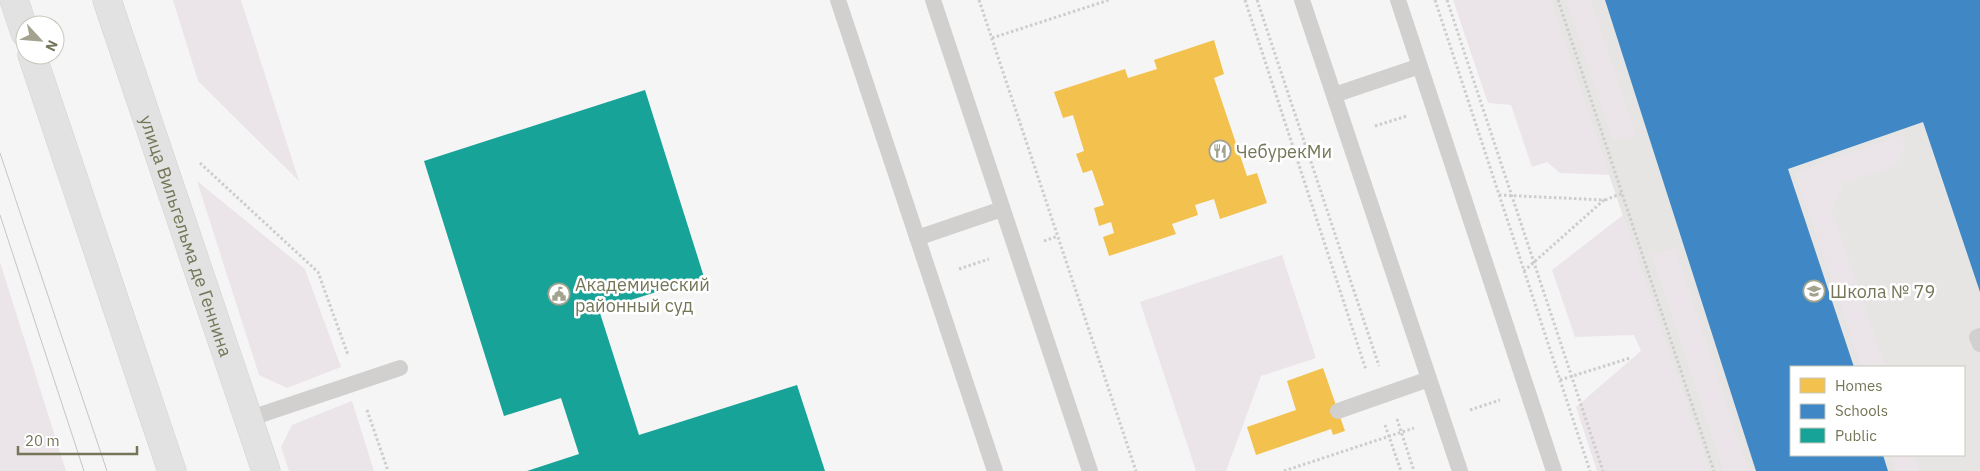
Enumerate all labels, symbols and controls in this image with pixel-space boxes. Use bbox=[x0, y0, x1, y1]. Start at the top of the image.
north arrow bbox=[15, 15, 65, 65]
text: N bbox=[41, 37, 62, 54]
street label: улица Вильгельма де Геннина bbox=[135, 112, 238, 360]
restaurant icon: ЧебурекМи bbox=[1208, 139, 1232, 163]
place label: ЧебурекМи bbox=[1236, 140, 1332, 163]
place label: Академический районный суд bbox=[575, 273, 710, 317]
school or university icon: Школа № 79 bbox=[1802, 279, 1826, 303]
place label: Школа № 79 bbox=[1830, 280, 1935, 303]
public building icon: Академический районный суд bbox=[547, 282, 571, 306]
legend bbox=[1790, 366, 1965, 456]
text: Homes bbox=[1835, 376, 1883, 395]
text: Schools bbox=[1835, 401, 1888, 420]
scale bar bbox=[18, 424, 136, 456]
text: Public bbox=[1835, 426, 1877, 445]
text: 20 m bbox=[25, 431, 60, 450]

